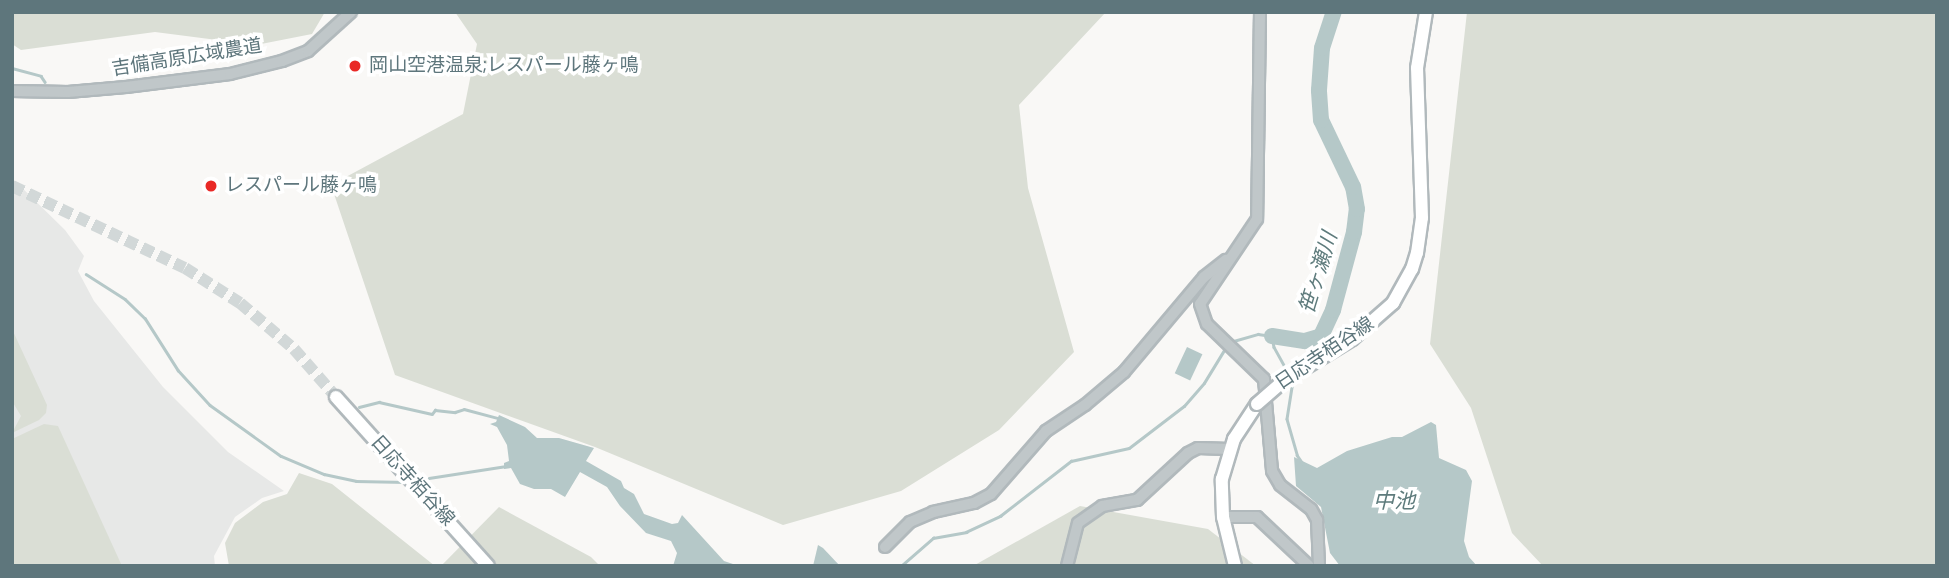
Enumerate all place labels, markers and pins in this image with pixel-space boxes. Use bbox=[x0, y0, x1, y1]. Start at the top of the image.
place label: 岡山空港温泉;レスパール藤ヶ鳴 bbox=[369, 55, 639, 77]
marker: 岡山空港温泉;レスパール藤ヶ鳴 bbox=[347, 58, 363, 74]
place label: レスパール藤ヶ鳴 bbox=[225, 175, 377, 197]
marker: レスパール藤ヶ鳴 bbox=[203, 178, 219, 194]

